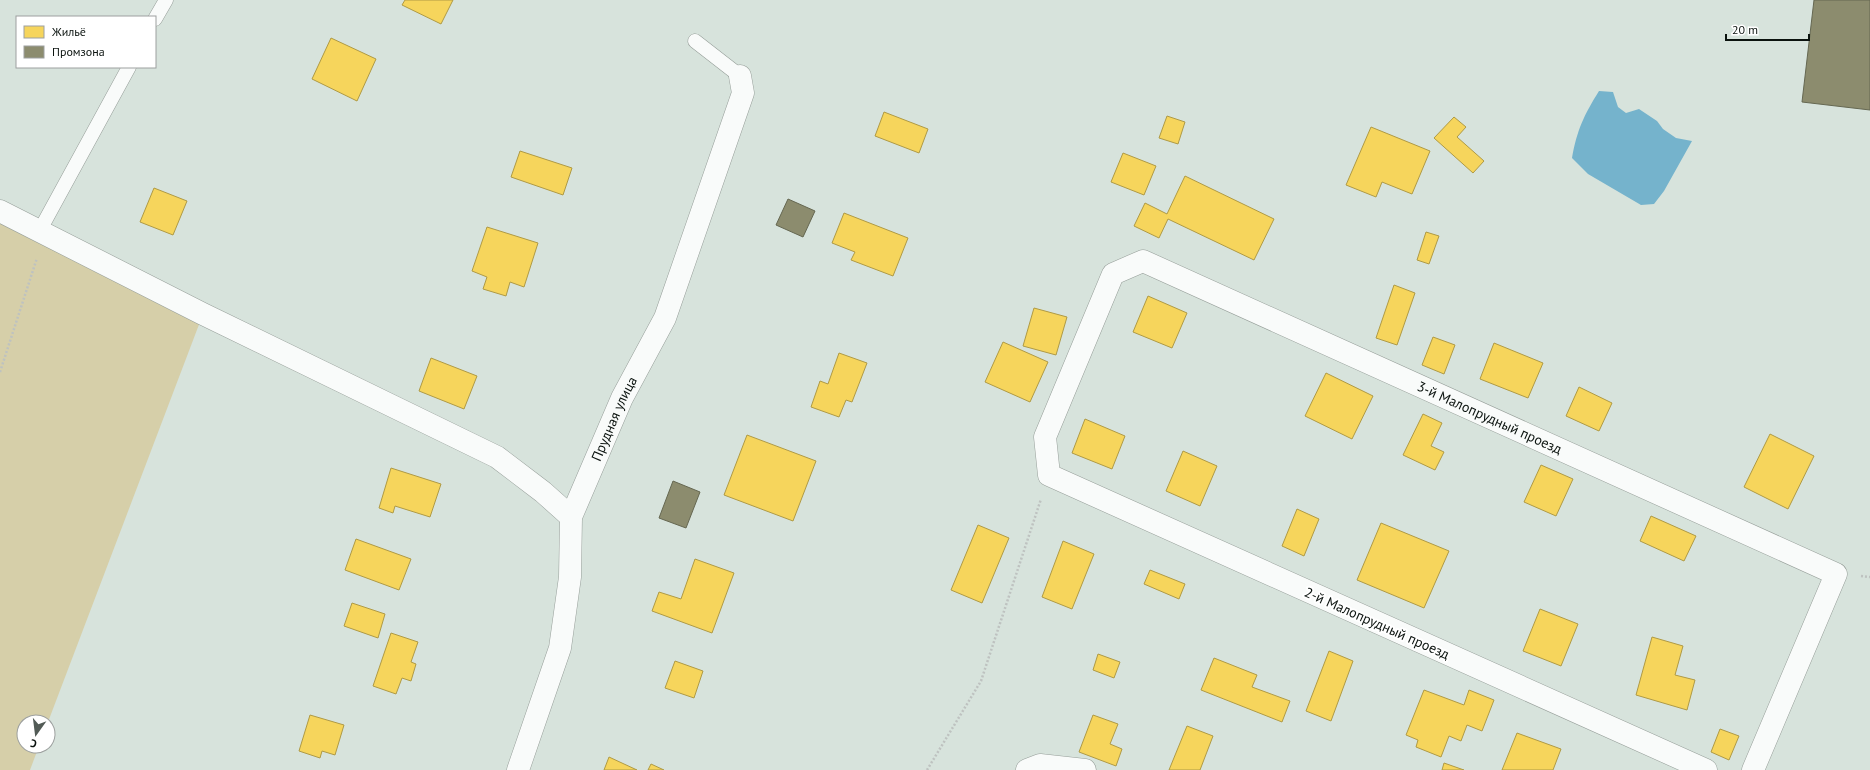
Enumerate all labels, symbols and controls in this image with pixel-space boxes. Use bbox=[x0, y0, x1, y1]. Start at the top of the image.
legend bbox=[16, 16, 156, 68]
scale bar bbox=[1726, 16, 1809, 42]
text: 20 m bbox=[1732, 22, 1758, 37]
text: Жильё bbox=[51, 24, 86, 39]
text: Промзона bbox=[52, 44, 105, 59]
street label: Прудная улица bbox=[587, 373, 641, 464]
street label: 3-й Малопрудный проезд bbox=[1414, 377, 1565, 458]
street label: 2-й Малопрудный проезд bbox=[1302, 583, 1453, 663]
north arrow bbox=[16, 714, 56, 754]
text: С bbox=[29, 736, 38, 751]

